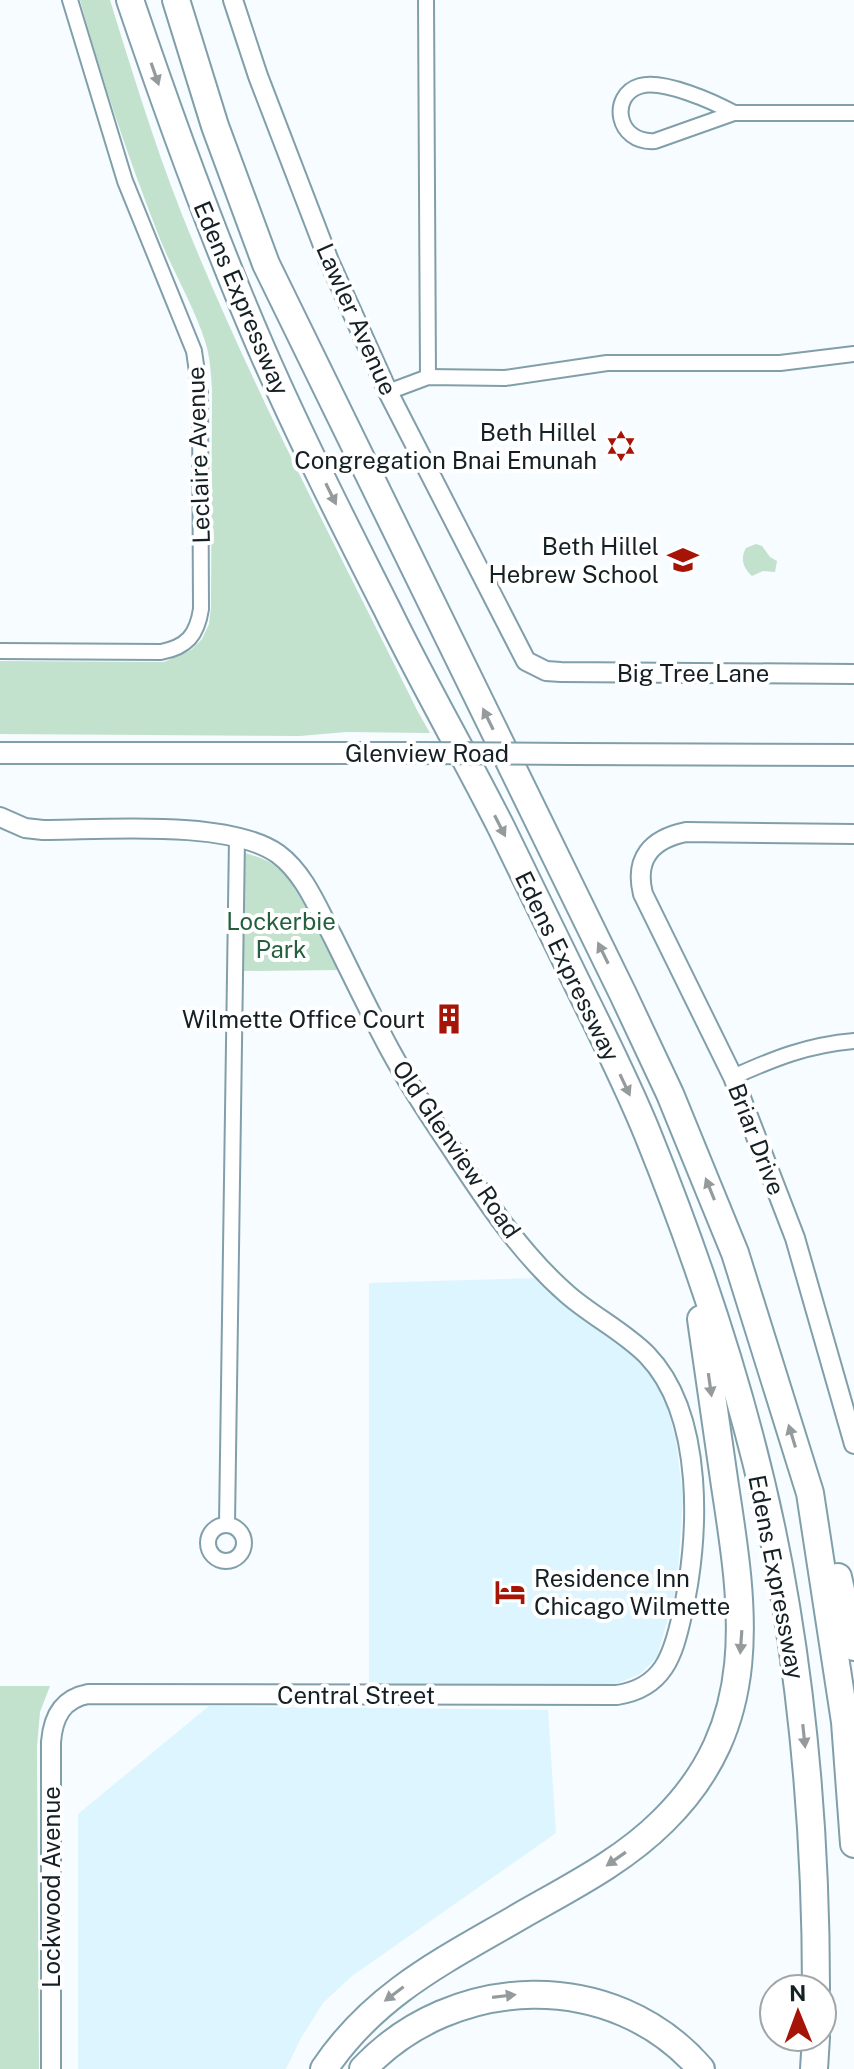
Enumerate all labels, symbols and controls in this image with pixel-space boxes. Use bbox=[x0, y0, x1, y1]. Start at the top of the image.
one-way arrow bbox=[150, 62, 162, 86]
street label: Edens Expressway bbox=[189, 197, 296, 399]
street label: Lawler Avenue bbox=[311, 239, 403, 399]
street label: Leclaire Avenue bbox=[181, 366, 215, 544]
place label: Beth Hillel Congregation Bnai Emunah bbox=[294, 418, 597, 474]
synagogue icon: Beth Hillel Congregation Bnai Emunah bbox=[604, 429, 638, 463]
one-way arrow bbox=[324, 482, 338, 506]
place label: Beth Hillel Hebrew School bbox=[489, 532, 659, 588]
school or university icon: Beth Hillel Hebrew School bbox=[666, 543, 700, 577]
street label: Big Tree Lane bbox=[617, 659, 769, 687]
one-way arrow bbox=[481, 708, 495, 731]
street label: Glenview Road bbox=[345, 739, 509, 767]
one-way arrow bbox=[493, 814, 506, 837]
street label: Edens Expressway bbox=[510, 866, 626, 1066]
park label: Lockerbie Park bbox=[226, 907, 336, 963]
one-way arrow bbox=[596, 941, 610, 964]
building icon: Wilmette Office Court bbox=[432, 1002, 466, 1036]
place label: Wilmette Office Court bbox=[182, 1005, 425, 1033]
street label: Old Glenview Road bbox=[387, 1055, 527, 1243]
one-way arrow bbox=[618, 1073, 632, 1096]
street label: Briar Drive bbox=[723, 1079, 791, 1199]
one-way arrow bbox=[703, 1177, 716, 1201]
one-way arrow bbox=[704, 1372, 717, 1397]
one-way arrow bbox=[785, 1424, 798, 1448]
street label: Edens Expressway bbox=[743, 1472, 811, 1682]
place label: Residence Inn Chicago Wilmette bbox=[534, 1564, 730, 1620]
hotel icon: Residence Inn Chicago Wilmette bbox=[493, 1575, 527, 1609]
one-way arrow bbox=[734, 1630, 747, 1655]
street label: Central Street bbox=[277, 1681, 435, 1709]
one-way arrow bbox=[797, 1724, 810, 1749]
street label: Lockwood Avenue bbox=[37, 1786, 65, 1988]
one-way arrow bbox=[605, 1851, 626, 1866]
north arrow bbox=[758, 1973, 838, 2053]
text: N bbox=[789, 1980, 806, 2006]
one-way arrow bbox=[384, 1985, 404, 2001]
one-way arrow bbox=[492, 1990, 517, 2003]

